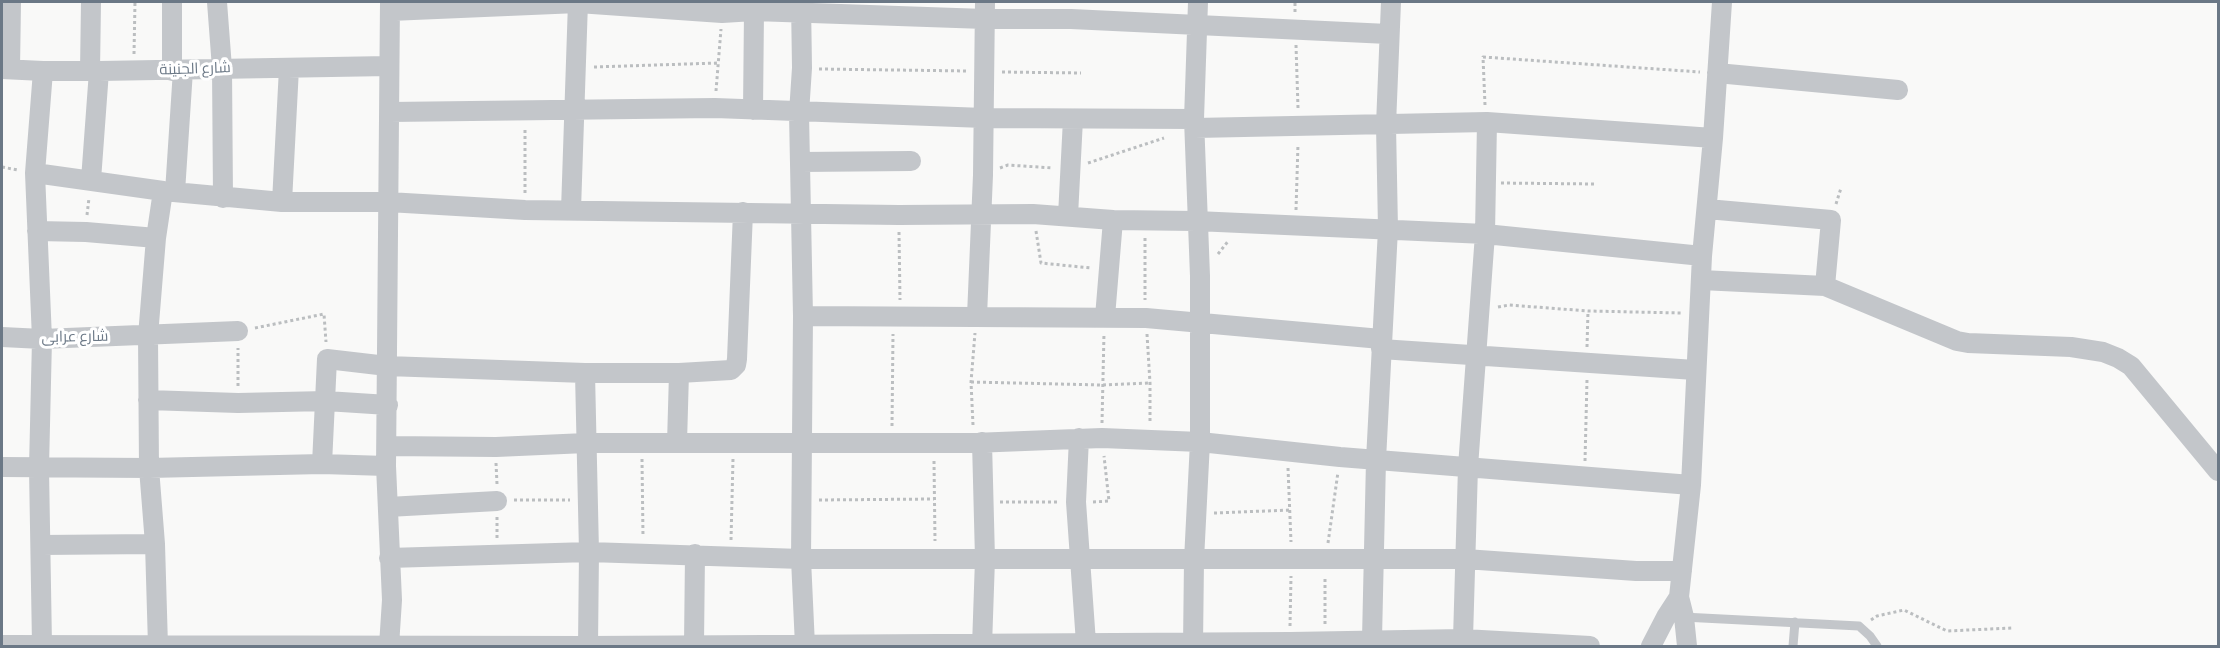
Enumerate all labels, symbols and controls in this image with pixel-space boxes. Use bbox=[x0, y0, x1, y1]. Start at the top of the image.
street label: شارع الجنينة bbox=[159, 59, 231, 79]
street label: شارع عرابى bbox=[41, 327, 109, 347]

